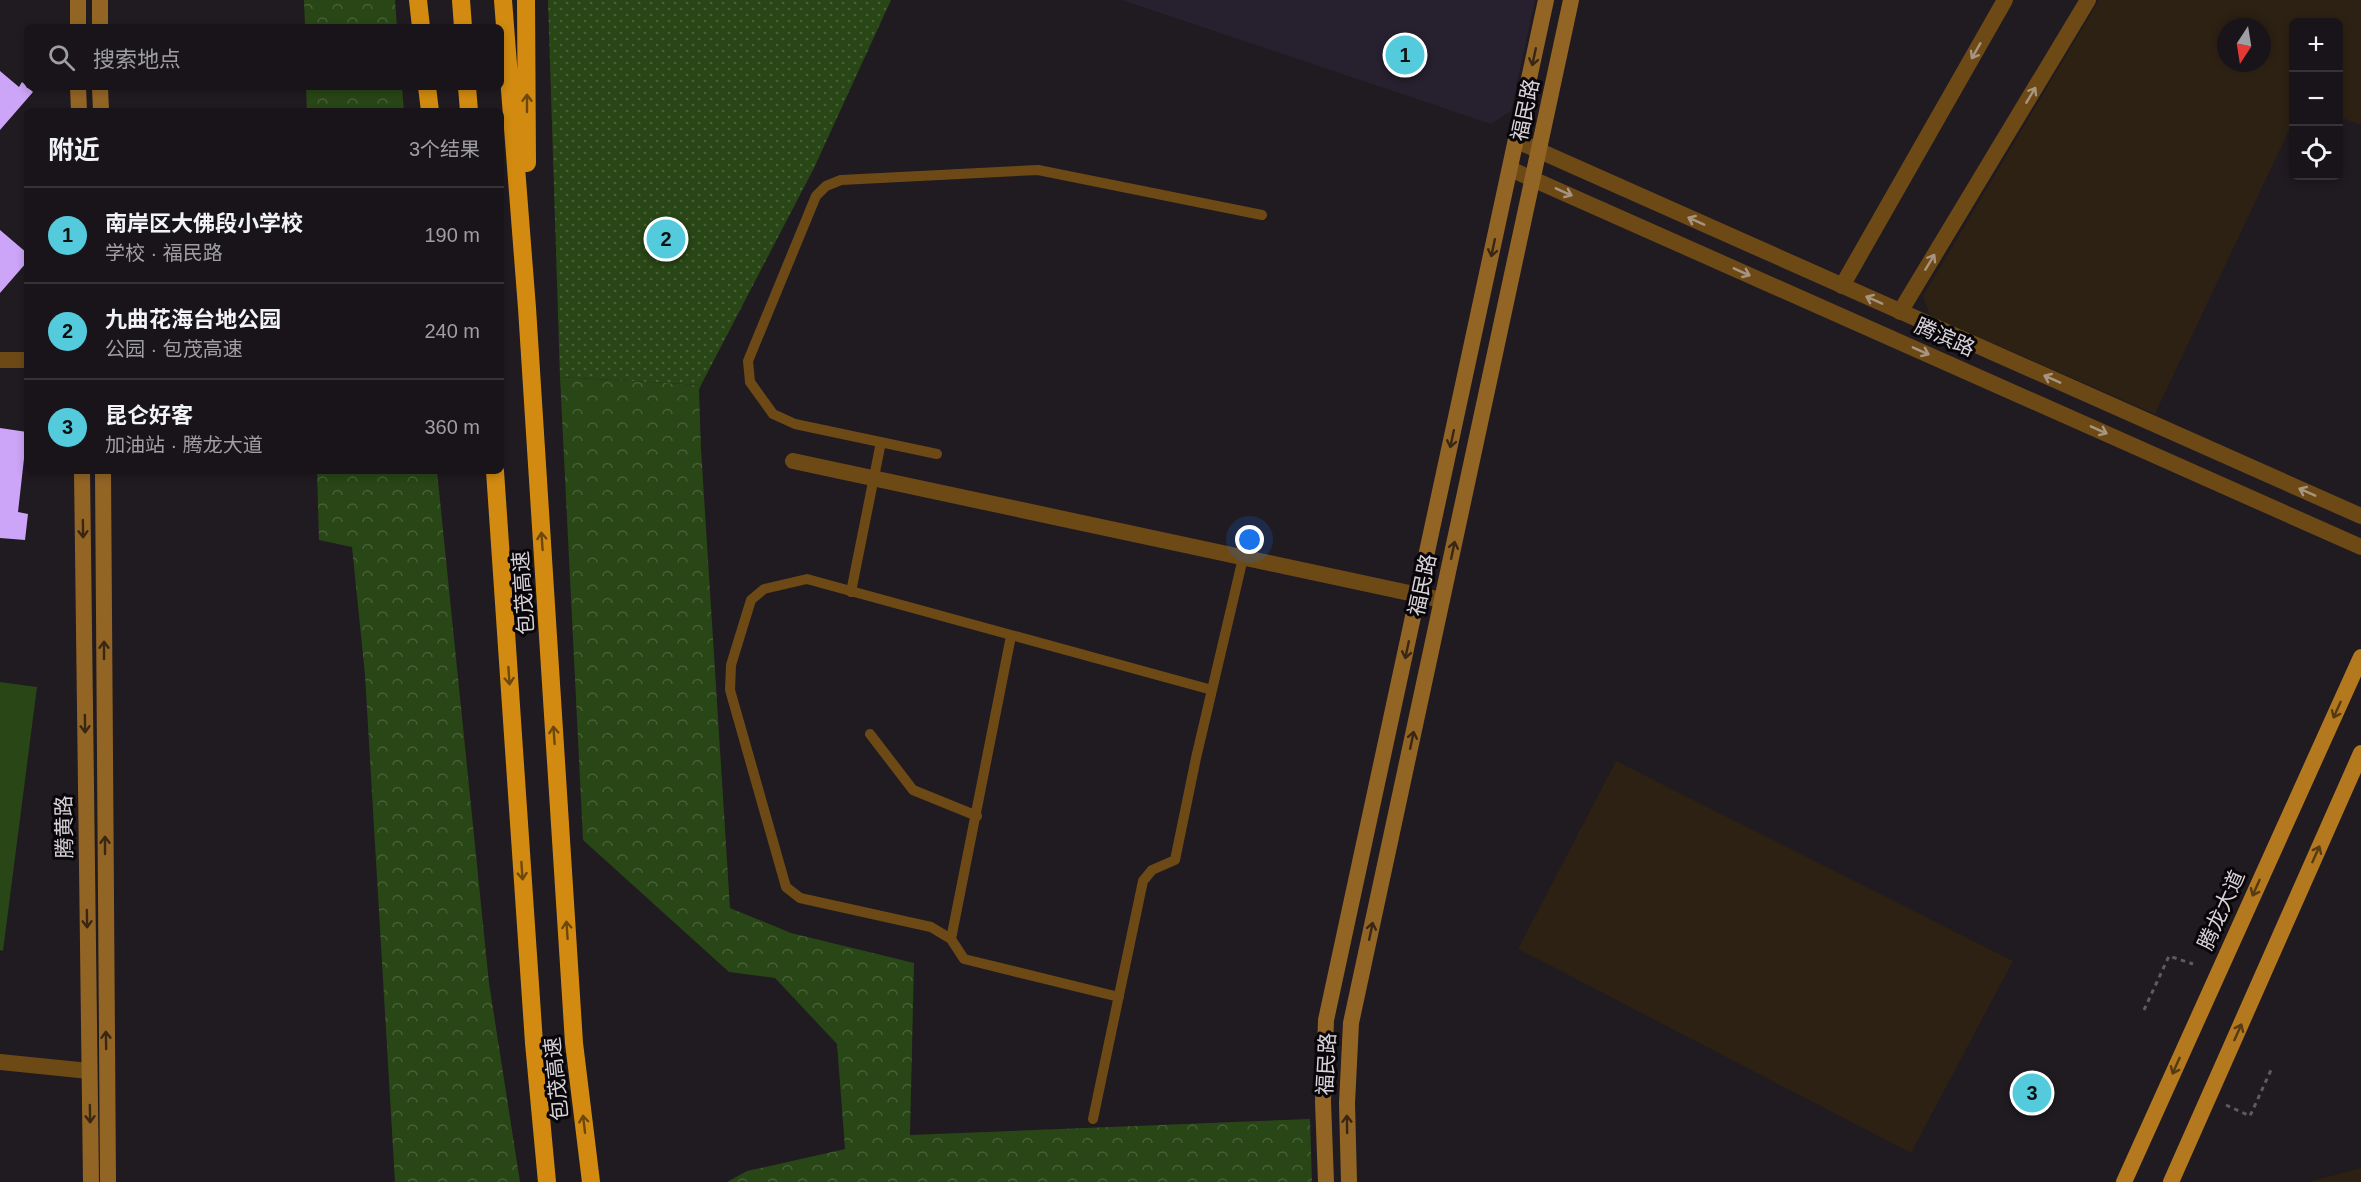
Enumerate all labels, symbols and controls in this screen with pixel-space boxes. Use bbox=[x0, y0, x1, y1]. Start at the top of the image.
north arrow bbox=[2217, 18, 2271, 72]
map controls bbox=[2289, 18, 2343, 180]
button: + bbox=[2289, 18, 2343, 72]
search box bbox=[24, 24, 504, 90]
pin: 1 bbox=[1386, 32, 1424, 78]
icon: search bbox=[45, 41, 78, 74]
one-way arrow bbox=[1970, 42, 1982, 59]
text: 搜索地点 bbox=[93, 47, 181, 72]
one-way arrow bbox=[1528, 47, 1539, 67]
button: − bbox=[2289, 72, 2343, 126]
street label: 福民路 bbox=[1507, 77, 1543, 143]
one-way arrow bbox=[2025, 87, 2037, 104]
one-way arrow bbox=[521, 93, 533, 113]
button: locate bbox=[2289, 126, 2343, 180]
text: 附近 bbox=[48, 135, 100, 165]
text: 3个结果 bbox=[409, 138, 480, 160]
one-way arrow bbox=[1555, 187, 1573, 199]
text: 南岸区大佛段小学校 bbox=[105, 211, 303, 236]
one-way arrow bbox=[1687, 215, 1705, 226]
pin: 2 bbox=[646, 216, 686, 262]
text: 1 bbox=[62, 224, 73, 246]
text: 190 m bbox=[424, 224, 480, 246]
one-way arrow bbox=[1487, 238, 1499, 257]
text: 学校 · 福民路 bbox=[105, 242, 223, 264]
one-way arrow bbox=[1925, 254, 1937, 271]
one-way arrow bbox=[1733, 266, 1751, 278]
one-way arrow bbox=[1865, 294, 1883, 306]
text: 九曲花海台地公园 bbox=[105, 307, 281, 332]
street label: 腾滨路 bbox=[1912, 314, 1978, 360]
text: 2 bbox=[62, 320, 73, 342]
text: 240 m bbox=[424, 320, 480, 342]
text: 公园 · 包茂高速 bbox=[105, 338, 243, 360]
one-way arrow bbox=[1911, 346, 1929, 357]
one-way arrow bbox=[2044, 373, 2062, 385]
text: 昆仑好客 bbox=[105, 403, 193, 428]
text: 3 bbox=[62, 416, 73, 438]
text: 360 m bbox=[424, 416, 480, 438]
one-way arrow bbox=[2089, 425, 2107, 437]
one-way arrow bbox=[1446, 428, 1457, 448]
text: 加油站 · 腾龙大道 bbox=[105, 434, 263, 456]
one-way arrow bbox=[2299, 486, 2317, 497]
one-way arrow bbox=[77, 519, 88, 539]
your location bbox=[1235, 525, 1264, 554]
one-way arrow bbox=[536, 531, 547, 551]
one-way arrow bbox=[1448, 540, 1459, 560]
street label: 包茂高速 bbox=[509, 550, 537, 636]
street label: 福民路 bbox=[1404, 552, 1440, 618]
one-way arrow bbox=[98, 640, 110, 660]
one-way arrow bbox=[1400, 640, 1412, 659]
one-way arrow bbox=[504, 666, 515, 685]
one-way arrow bbox=[2330, 701, 2342, 719]
one-way arrow bbox=[79, 714, 91, 734]
one-way arrow bbox=[549, 726, 560, 746]
one-way arrow bbox=[1407, 731, 1418, 750]
street label: 腾黄路 bbox=[52, 795, 76, 859]
one-way arrow bbox=[99, 835, 111, 855]
one-way arrow bbox=[2311, 846, 2323, 864]
one-way arrow bbox=[517, 860, 528, 880]
street label: 腾龙大道 bbox=[2193, 867, 2249, 953]
one-way arrow bbox=[2250, 879, 2261, 897]
one-way arrow bbox=[82, 909, 93, 929]
one-way arrow bbox=[561, 920, 572, 940]
one-way arrow bbox=[1365, 922, 1377, 941]
one-way arrow bbox=[2232, 1024, 2244, 1042]
one-way arrow bbox=[100, 1030, 112, 1050]
street label: 福民路 bbox=[1313, 1032, 1339, 1096]
street label: 包茂高速 bbox=[540, 1036, 572, 1122]
one-way arrow bbox=[2169, 1056, 2181, 1074]
pin: 3 bbox=[2012, 1070, 2052, 1116]
one-way arrow bbox=[84, 1104, 96, 1124]
one-way arrow bbox=[1341, 1114, 1353, 1134]
one-way arrow bbox=[578, 1115, 589, 1134]

